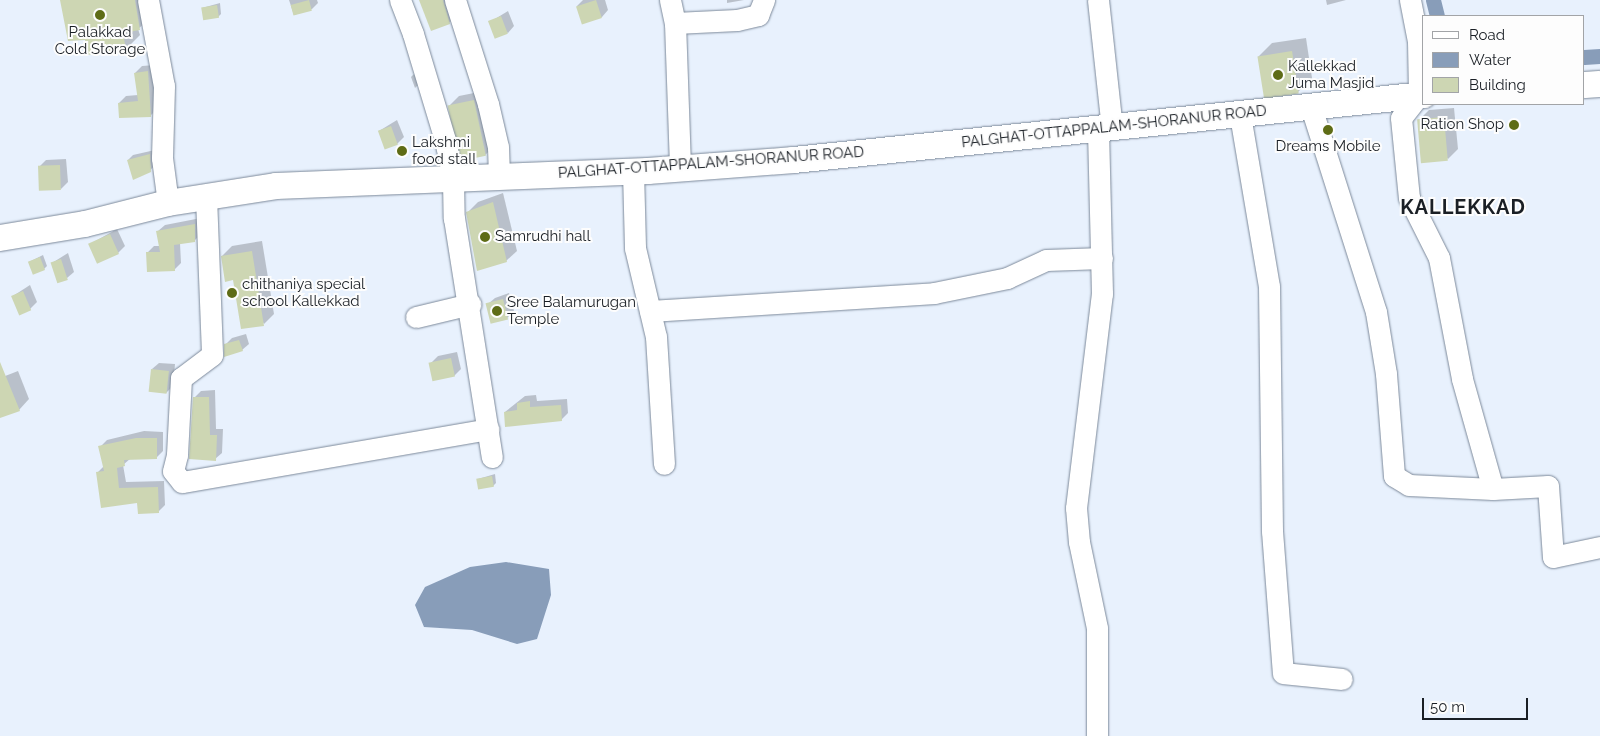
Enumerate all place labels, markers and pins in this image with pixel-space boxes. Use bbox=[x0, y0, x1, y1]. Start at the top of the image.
marker: Palakkad Cold Storage bbox=[94, 9, 106, 21]
place label: Palakkad Cold Storage bbox=[55, 23, 145, 58]
place label: Kallekkad Juma Masjid bbox=[1288, 57, 1374, 92]
marker: Kallekkad Juma Masjid bbox=[1272, 69, 1284, 81]
place label: Ration Shop bbox=[1420, 116, 1504, 134]
marker: Ration Shop bbox=[1508, 119, 1520, 131]
marker: Dreams Mobile bbox=[1322, 124, 1334, 136]
place label: Lakshmi food stall bbox=[412, 133, 476, 168]
place label: Dreams Mobile bbox=[1276, 138, 1380, 156]
marker: Lakshmi food stall bbox=[396, 145, 408, 157]
place label: Samrudhi hall bbox=[495, 228, 590, 246]
marker: Samrudhi hall bbox=[479, 231, 491, 243]
place label: chithaniya special school Kallekkad bbox=[242, 275, 365, 310]
marker: chithaniya special school Kallekkad bbox=[226, 287, 238, 299]
place label: Sree Balamurugan Temple bbox=[507, 293, 636, 328]
marker: Sree Balamurugan Temple bbox=[491, 305, 503, 317]

